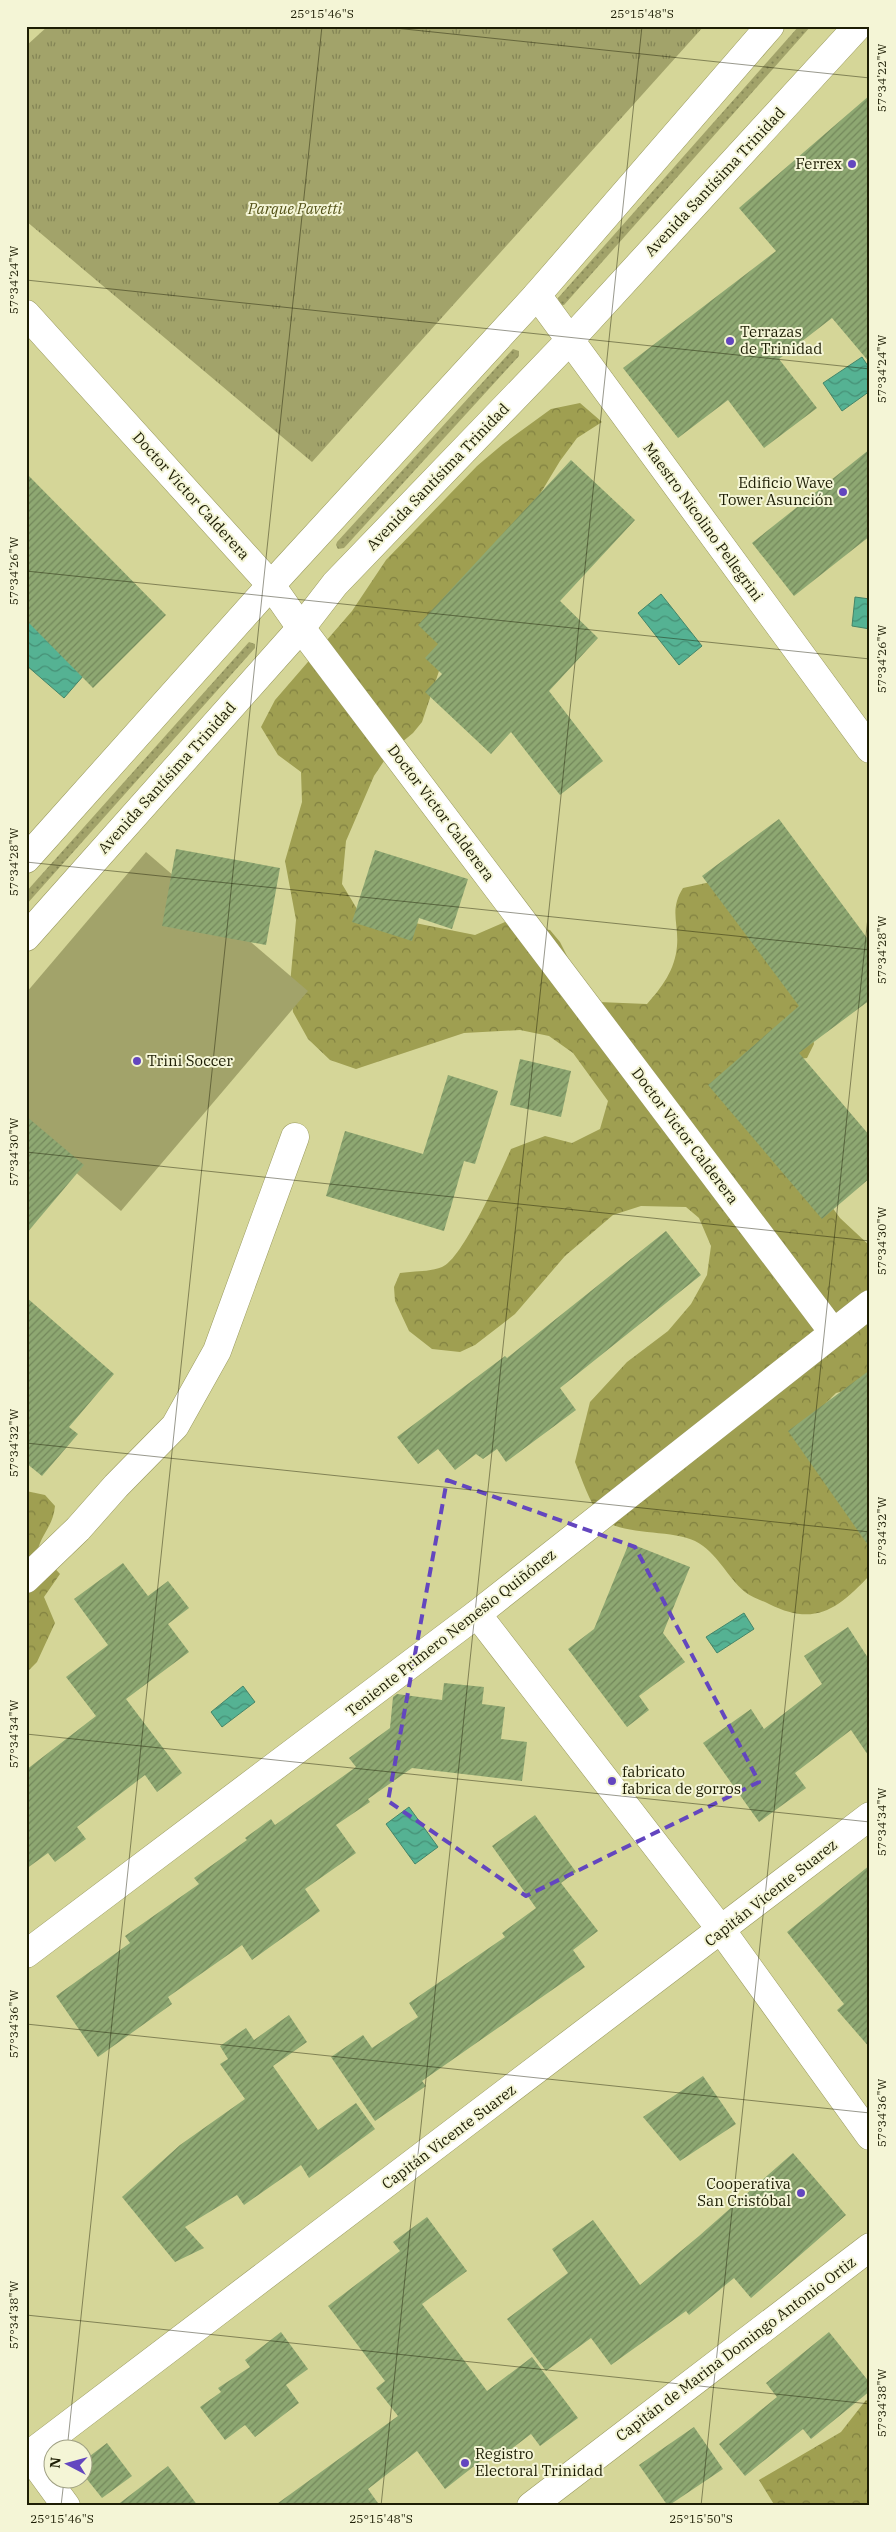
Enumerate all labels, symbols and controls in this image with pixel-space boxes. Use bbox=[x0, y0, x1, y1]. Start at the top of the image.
text: 25°15'46"S bbox=[290, 6, 354, 21]
text: 25°15'48"S bbox=[610, 6, 674, 21]
text: 57°34'22"W bbox=[874, 43, 889, 112]
street label: Avenida Santísima Trinidad bbox=[640, 103, 789, 260]
place label: Ferrex bbox=[796, 154, 842, 173]
marker: Ferrex bbox=[846, 158, 858, 170]
park label: Parque Pavetti bbox=[247, 199, 343, 218]
text: 57°34'24"W bbox=[6, 245, 21, 314]
place label: Terrazas de Trinidad bbox=[740, 322, 822, 358]
text: 57°34'24"W bbox=[874, 334, 889, 403]
marker: Terrazas de Trinidad bbox=[724, 335, 736, 347]
street label: Avenida Santísima Trinidad bbox=[362, 399, 513, 554]
street label: Doctor Victor Calderera bbox=[129, 428, 254, 564]
street label: Maestro Nicolino Pellegrini bbox=[639, 439, 768, 605]
place label: Edificio Wave Tower Asunción bbox=[719, 473, 833, 509]
marker: Edificio Wave Tower Asunción bbox=[837, 486, 849, 498]
text: 57°34'26"W bbox=[6, 536, 21, 605]
text: 57°34'26"W bbox=[874, 624, 889, 693]
street label: Avenida Santísima Trinidad bbox=[94, 698, 240, 857]
street label: Doctor Victor Calderera bbox=[384, 741, 499, 885]
text: 57°34'28"W bbox=[6, 827, 21, 896]
text: 57°34'28"W bbox=[874, 915, 889, 984]
place label: Trini Soccer bbox=[147, 1051, 233, 1070]
marker: Trini Soccer bbox=[131, 1055, 143, 1067]
street label: Doctor Victor Calderera bbox=[628, 1064, 743, 1208]
text: 57°34'30"W bbox=[6, 1117, 21, 1186]
text: 57°34'30"W bbox=[874, 1206, 889, 1275]
text: 57°34'32"W bbox=[6, 1408, 21, 1477]
text: 57°34'32"W bbox=[874, 1496, 889, 1565]
street label: Teniente Primero Nemesio Quiñónez bbox=[342, 1545, 560, 1721]
text: 57°34'34"W bbox=[6, 1699, 21, 1768]
place label: fabricato fabrica de gorros bbox=[622, 1762, 741, 1798]
marker: fabricato fabrica de gorros bbox=[606, 1775, 618, 1787]
text: 57°34'34"W bbox=[874, 1787, 889, 1856]
street label: Capitán Vicente Suarez bbox=[701, 1835, 841, 1950]
text: 57°34'36"W bbox=[6, 1989, 21, 2058]
text: 57°34'36"W bbox=[874, 2078, 889, 2147]
street label: Capitán Vicente Suarez bbox=[378, 2080, 520, 2193]
place label: Cooperativa San Cristóbal bbox=[697, 2174, 791, 2210]
marker: Cooperativa San Cristóbal bbox=[795, 2187, 807, 2199]
street label: Capitán de Marina Domingo Antonio Ortiz bbox=[612, 2252, 859, 2445]
text: 57°34'38"W bbox=[6, 2280, 21, 2349]
text: 57°34'38"W bbox=[874, 2368, 889, 2437]
north arrow bbox=[42, 2440, 92, 2490]
place label: Registro Electoral Trinidad bbox=[475, 2444, 603, 2480]
text: N bbox=[46, 2456, 65, 2469]
marker: Registro Electoral Trinidad bbox=[459, 2457, 471, 2469]
text: 25°15'46"S bbox=[30, 2511, 94, 2526]
text: 25°15'48"S bbox=[349, 2511, 413, 2526]
text: 25°15'50"S bbox=[669, 2511, 733, 2526]

